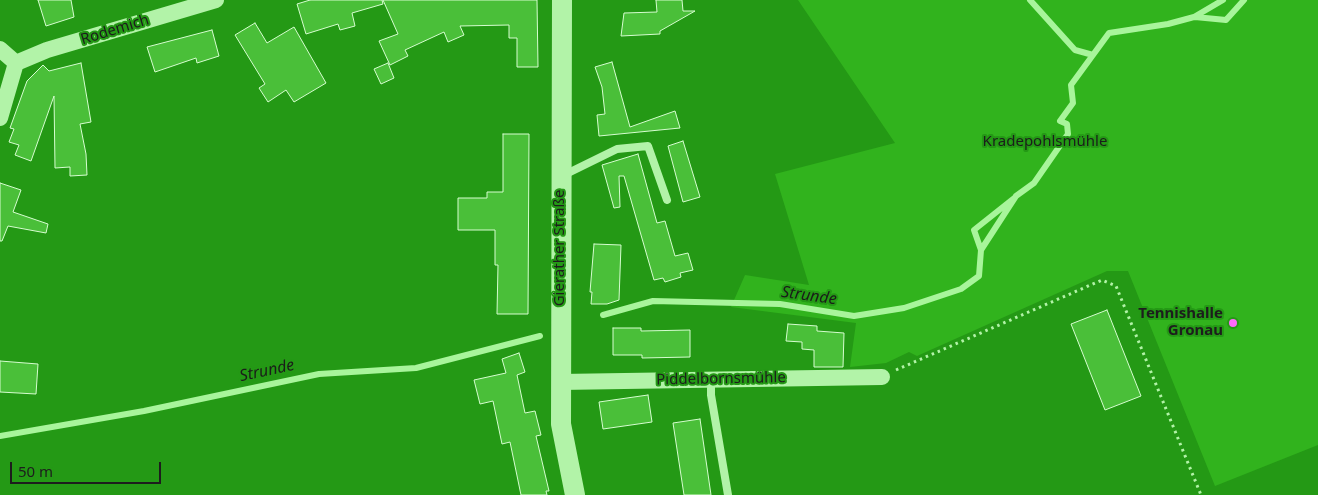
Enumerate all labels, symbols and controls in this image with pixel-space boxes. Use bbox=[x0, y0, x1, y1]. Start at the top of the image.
street label: Rodemich bbox=[79, 11, 151, 49]
park label: Kradepohlsmühle bbox=[983, 133, 1107, 151]
street label: Gierather Straße bbox=[551, 190, 569, 306]
water label: Strunde bbox=[780, 283, 838, 309]
place label: Tennishalle Gronau bbox=[1138, 305, 1223, 340]
marker: Tennishalle Gronau bbox=[1227, 317, 1239, 329]
water label: Strunde bbox=[238, 356, 296, 386]
street label: Piddelbornsmühle bbox=[656, 369, 786, 389]
scale bar bbox=[12, 452, 164, 484]
text: 50 m bbox=[18, 461, 53, 481]

